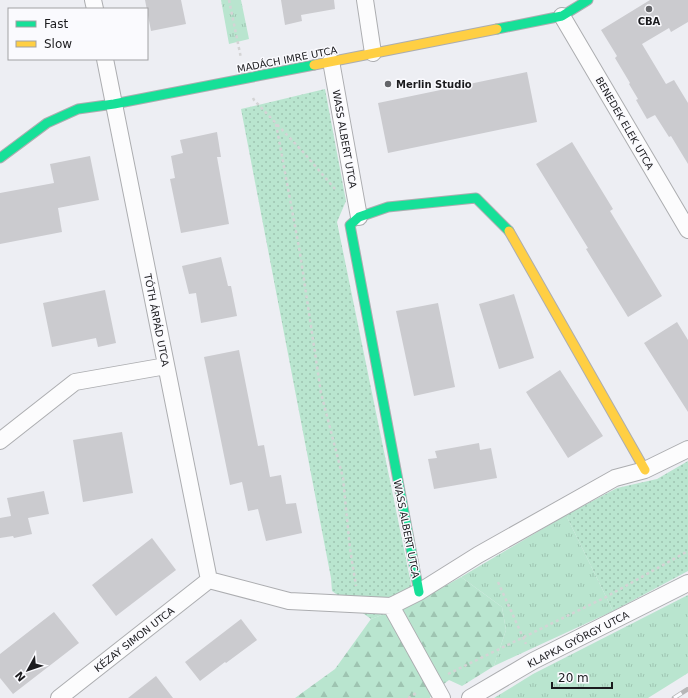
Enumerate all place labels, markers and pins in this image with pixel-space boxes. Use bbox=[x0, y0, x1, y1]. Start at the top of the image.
marker: CBA bbox=[644, 4, 654, 14]
place label: CBA bbox=[638, 16, 661, 27]
marker: Merlin Studio bbox=[383, 79, 393, 89]
place label: Merlin Studio bbox=[396, 79, 472, 90]

